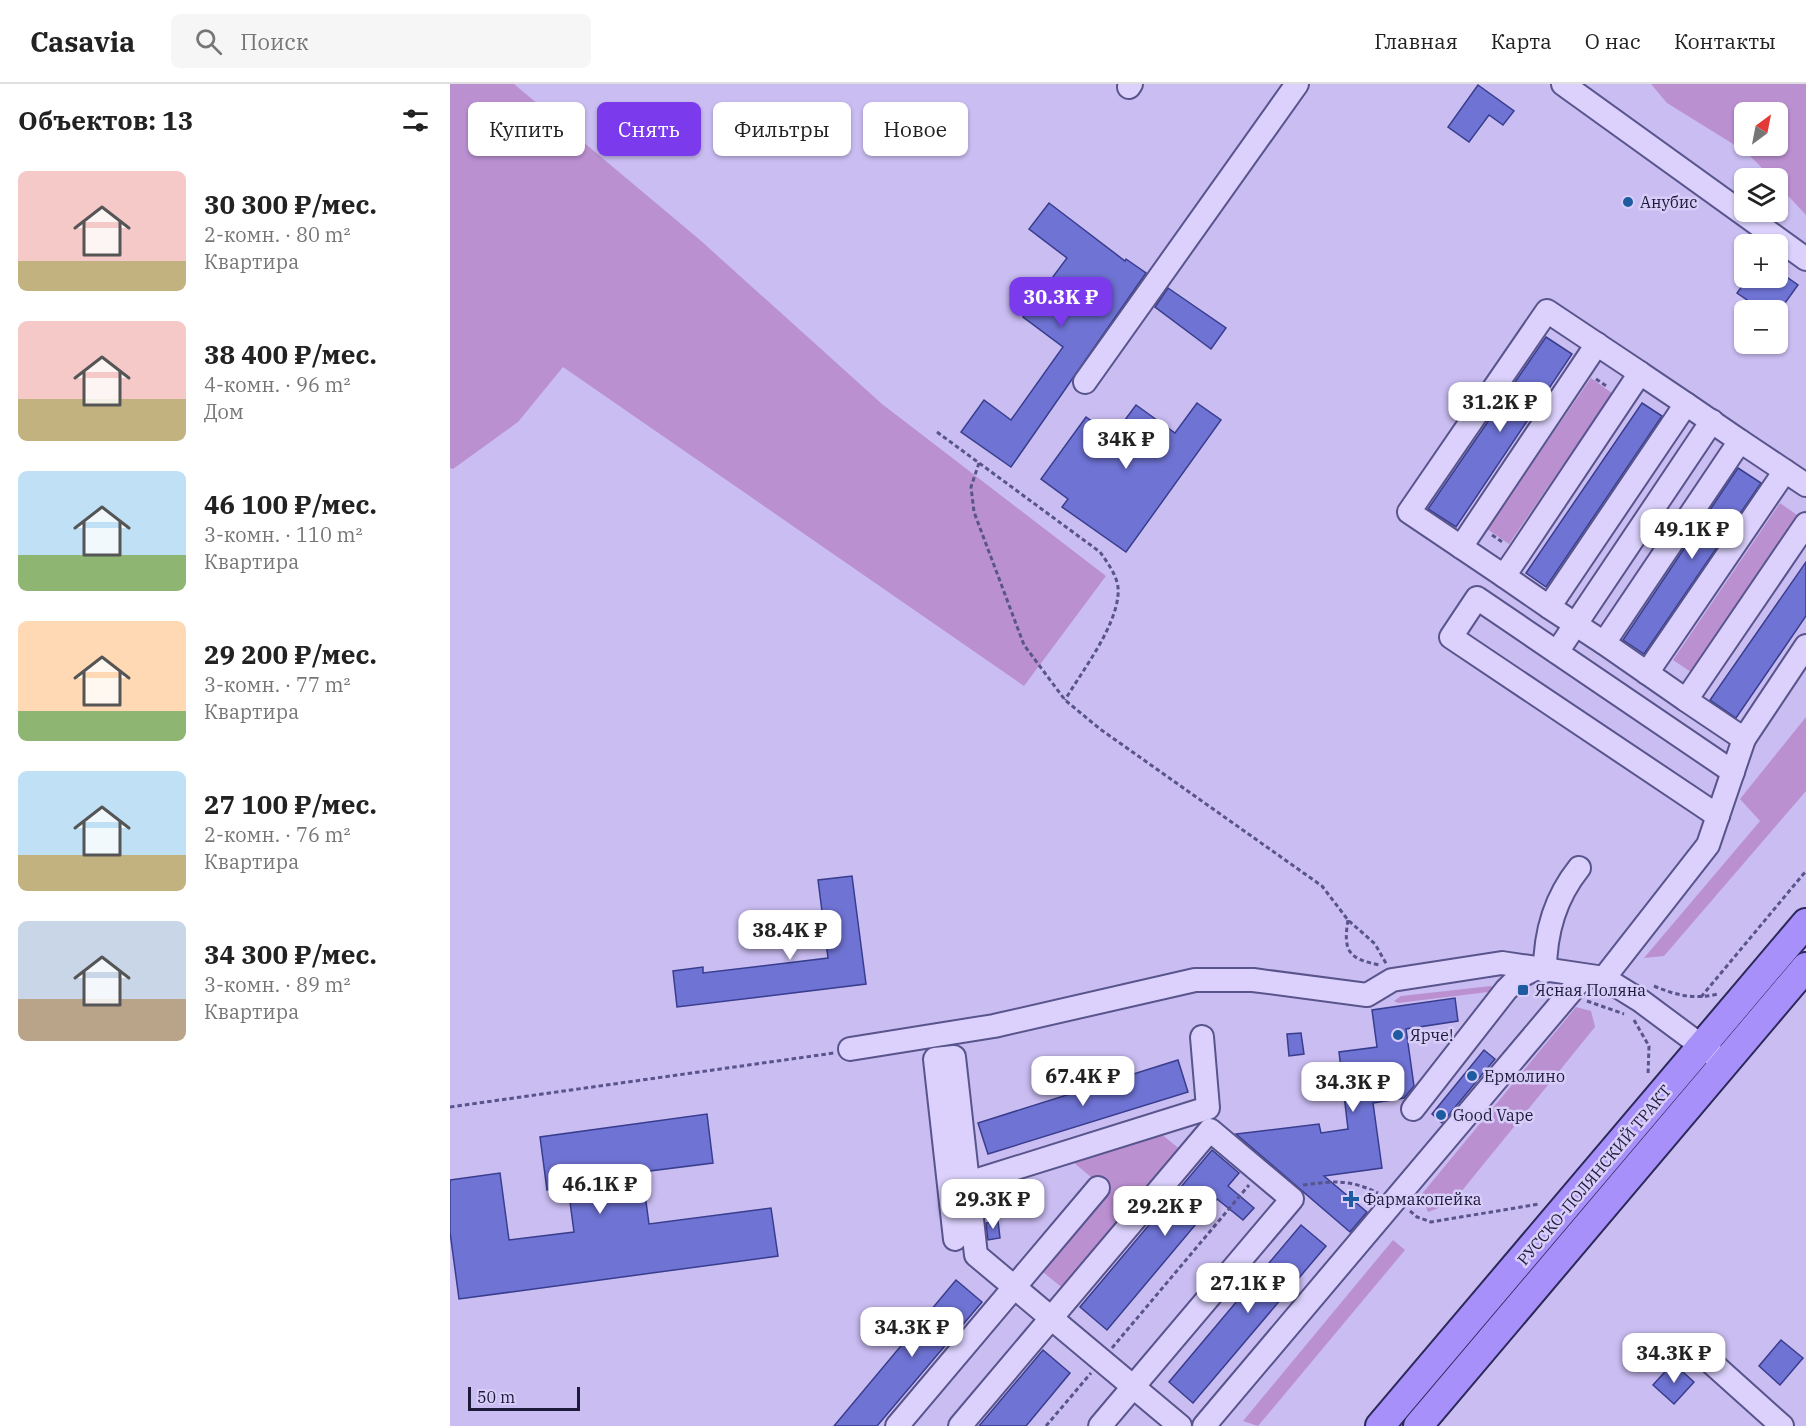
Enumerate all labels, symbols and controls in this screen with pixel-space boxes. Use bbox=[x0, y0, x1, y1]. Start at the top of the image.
search box bbox=[171, 14, 591, 68]
text: Casavia bbox=[30, 23, 135, 60]
icon: search bbox=[192, 25, 225, 58]
text: Поиск bbox=[240, 27, 309, 56]
text: Главная bbox=[1374, 27, 1458, 55]
text: Карта bbox=[1491, 27, 1552, 55]
text: О нас bbox=[1585, 27, 1641, 55]
text: Контакты bbox=[1674, 27, 1776, 55]
chip: Купить bbox=[468, 102, 585, 156]
chip: Снять bbox=[597, 102, 701, 156]
chip: Фильтры bbox=[713, 102, 851, 156]
chip: Новое bbox=[863, 102, 968, 156]
north arrow bbox=[1734, 102, 1788, 156]
map controls bbox=[1734, 102, 1788, 354]
text: Объектов: 13 bbox=[18, 103, 193, 137]
icon: filters bbox=[399, 104, 432, 137]
button: layers bbox=[1734, 168, 1788, 222]
text: 30 300 ₽/мес. bbox=[204, 187, 377, 221]
place label: Анубис bbox=[1640, 192, 1698, 212]
icon: home bbox=[66, 195, 138, 267]
marker: Анубис bbox=[1621, 195, 1635, 209]
text: 2-комн. · 80 m² bbox=[204, 221, 351, 248]
button: + bbox=[1734, 234, 1788, 288]
text: Квартира bbox=[204, 248, 299, 275]
pin: 30.3K ₽ bbox=[1006, 277, 1116, 328]
text: 30.3K ₽ bbox=[1023, 283, 1099, 310]
button: − bbox=[1734, 300, 1788, 354]
text: 38 400 ₽/мес. bbox=[204, 337, 377, 371]
icon: home bbox=[66, 345, 138, 417]
text: 4-комн. · 96 m² bbox=[204, 371, 351, 398]
pin: 31.2K ₽ bbox=[1445, 382, 1555, 433]
text: 31.2K ₽ bbox=[1462, 388, 1538, 415]
text: Дом bbox=[204, 398, 244, 425]
pin: 34K ₽ bbox=[1084, 419, 1168, 470]
text: 34K ₽ bbox=[1097, 425, 1155, 452]
text: 46 100 ₽/мес. bbox=[204, 487, 377, 521]
icon: home bbox=[66, 495, 138, 567]
pin: 49.1K ₽ bbox=[1637, 509, 1747, 560]
text: 49.1K ₽ bbox=[1654, 515, 1730, 542]
text: 3-комн. · 110 m² bbox=[204, 521, 363, 548]
text: Квартира bbox=[204, 548, 299, 575]
text: 29 200 ₽/мес. bbox=[204, 637, 377, 671]
icon: home bbox=[66, 645, 138, 717]
text: 3-комн. · 77 m² bbox=[204, 671, 351, 698]
text: Квартира bbox=[204, 698, 299, 725]
text: 27 100 ₽/мес. bbox=[204, 787, 377, 821]
icon: home bbox=[66, 795, 138, 867]
text: 2-комн. · 76 m² bbox=[204, 821, 351, 848]
text: Квартира bbox=[204, 848, 299, 875]
pin: 38.4K ₽ bbox=[735, 910, 845, 961]
text: 38.4K ₽ bbox=[752, 916, 828, 943]
text: 34 300 ₽/мес. bbox=[204, 937, 377, 971]
icon: home bbox=[66, 945, 138, 1017]
text: 3-комн. · 89 m² bbox=[204, 971, 351, 998]
place label: Ясная Поляна bbox=[1535, 980, 1646, 1000]
marker: Ясная Поляна bbox=[1516, 983, 1530, 997]
text: Квартира bbox=[204, 998, 299, 1025]
place label: Ярче! bbox=[1410, 1025, 1453, 1045]
marker: Ярче! bbox=[1391, 1028, 1405, 1042]
pin: 67.4K ₽ bbox=[1028, 1056, 1138, 1107]
text: 67.4K ₽ bbox=[1045, 1062, 1121, 1089]
pin: 34.3K ₽ bbox=[1298, 1062, 1408, 1113]
place label: Ермолино bbox=[1484, 1066, 1565, 1086]
text: 34.3K ₽ bbox=[1315, 1068, 1391, 1095]
marker: Ермолино bbox=[1465, 1069, 1479, 1083]
street label: РУССКО-ПОЛЯНСКИЙ ТРАКТ bbox=[1513, 1081, 1675, 1269]
place label: Good Vape bbox=[1453, 1105, 1533, 1125]
marker: Good Vape bbox=[1434, 1108, 1448, 1122]
pin: 46.1K ₽ bbox=[545, 1164, 655, 1215]
text: 46.1K ₽ bbox=[562, 1170, 638, 1197]
pin: 29.3K ₽ bbox=[938, 1179, 1048, 1230]
text: 29.3K ₽ bbox=[955, 1185, 1031, 1212]
pin: 29.2K ₽ bbox=[1110, 1186, 1220, 1237]
place label: Фармакопейка bbox=[1363, 1189, 1482, 1209]
text: 29.2K ₽ bbox=[1127, 1192, 1203, 1219]
marker: Фармакопейка bbox=[1344, 1192, 1358, 1206]
pin: 27.1K ₽ bbox=[1193, 1263, 1303, 1314]
text: 27.1K ₽ bbox=[1210, 1269, 1286, 1296]
pin: 34.3K ₽ bbox=[857, 1307, 967, 1358]
text: 34.3K ₽ bbox=[874, 1313, 950, 1340]
pin: 34.3K ₽ bbox=[1619, 1333, 1729, 1384]
text: 34.3K ₽ bbox=[1636, 1339, 1712, 1366]
scale bar bbox=[468, 1384, 580, 1412]
text: 50 m bbox=[477, 1387, 515, 1407]

